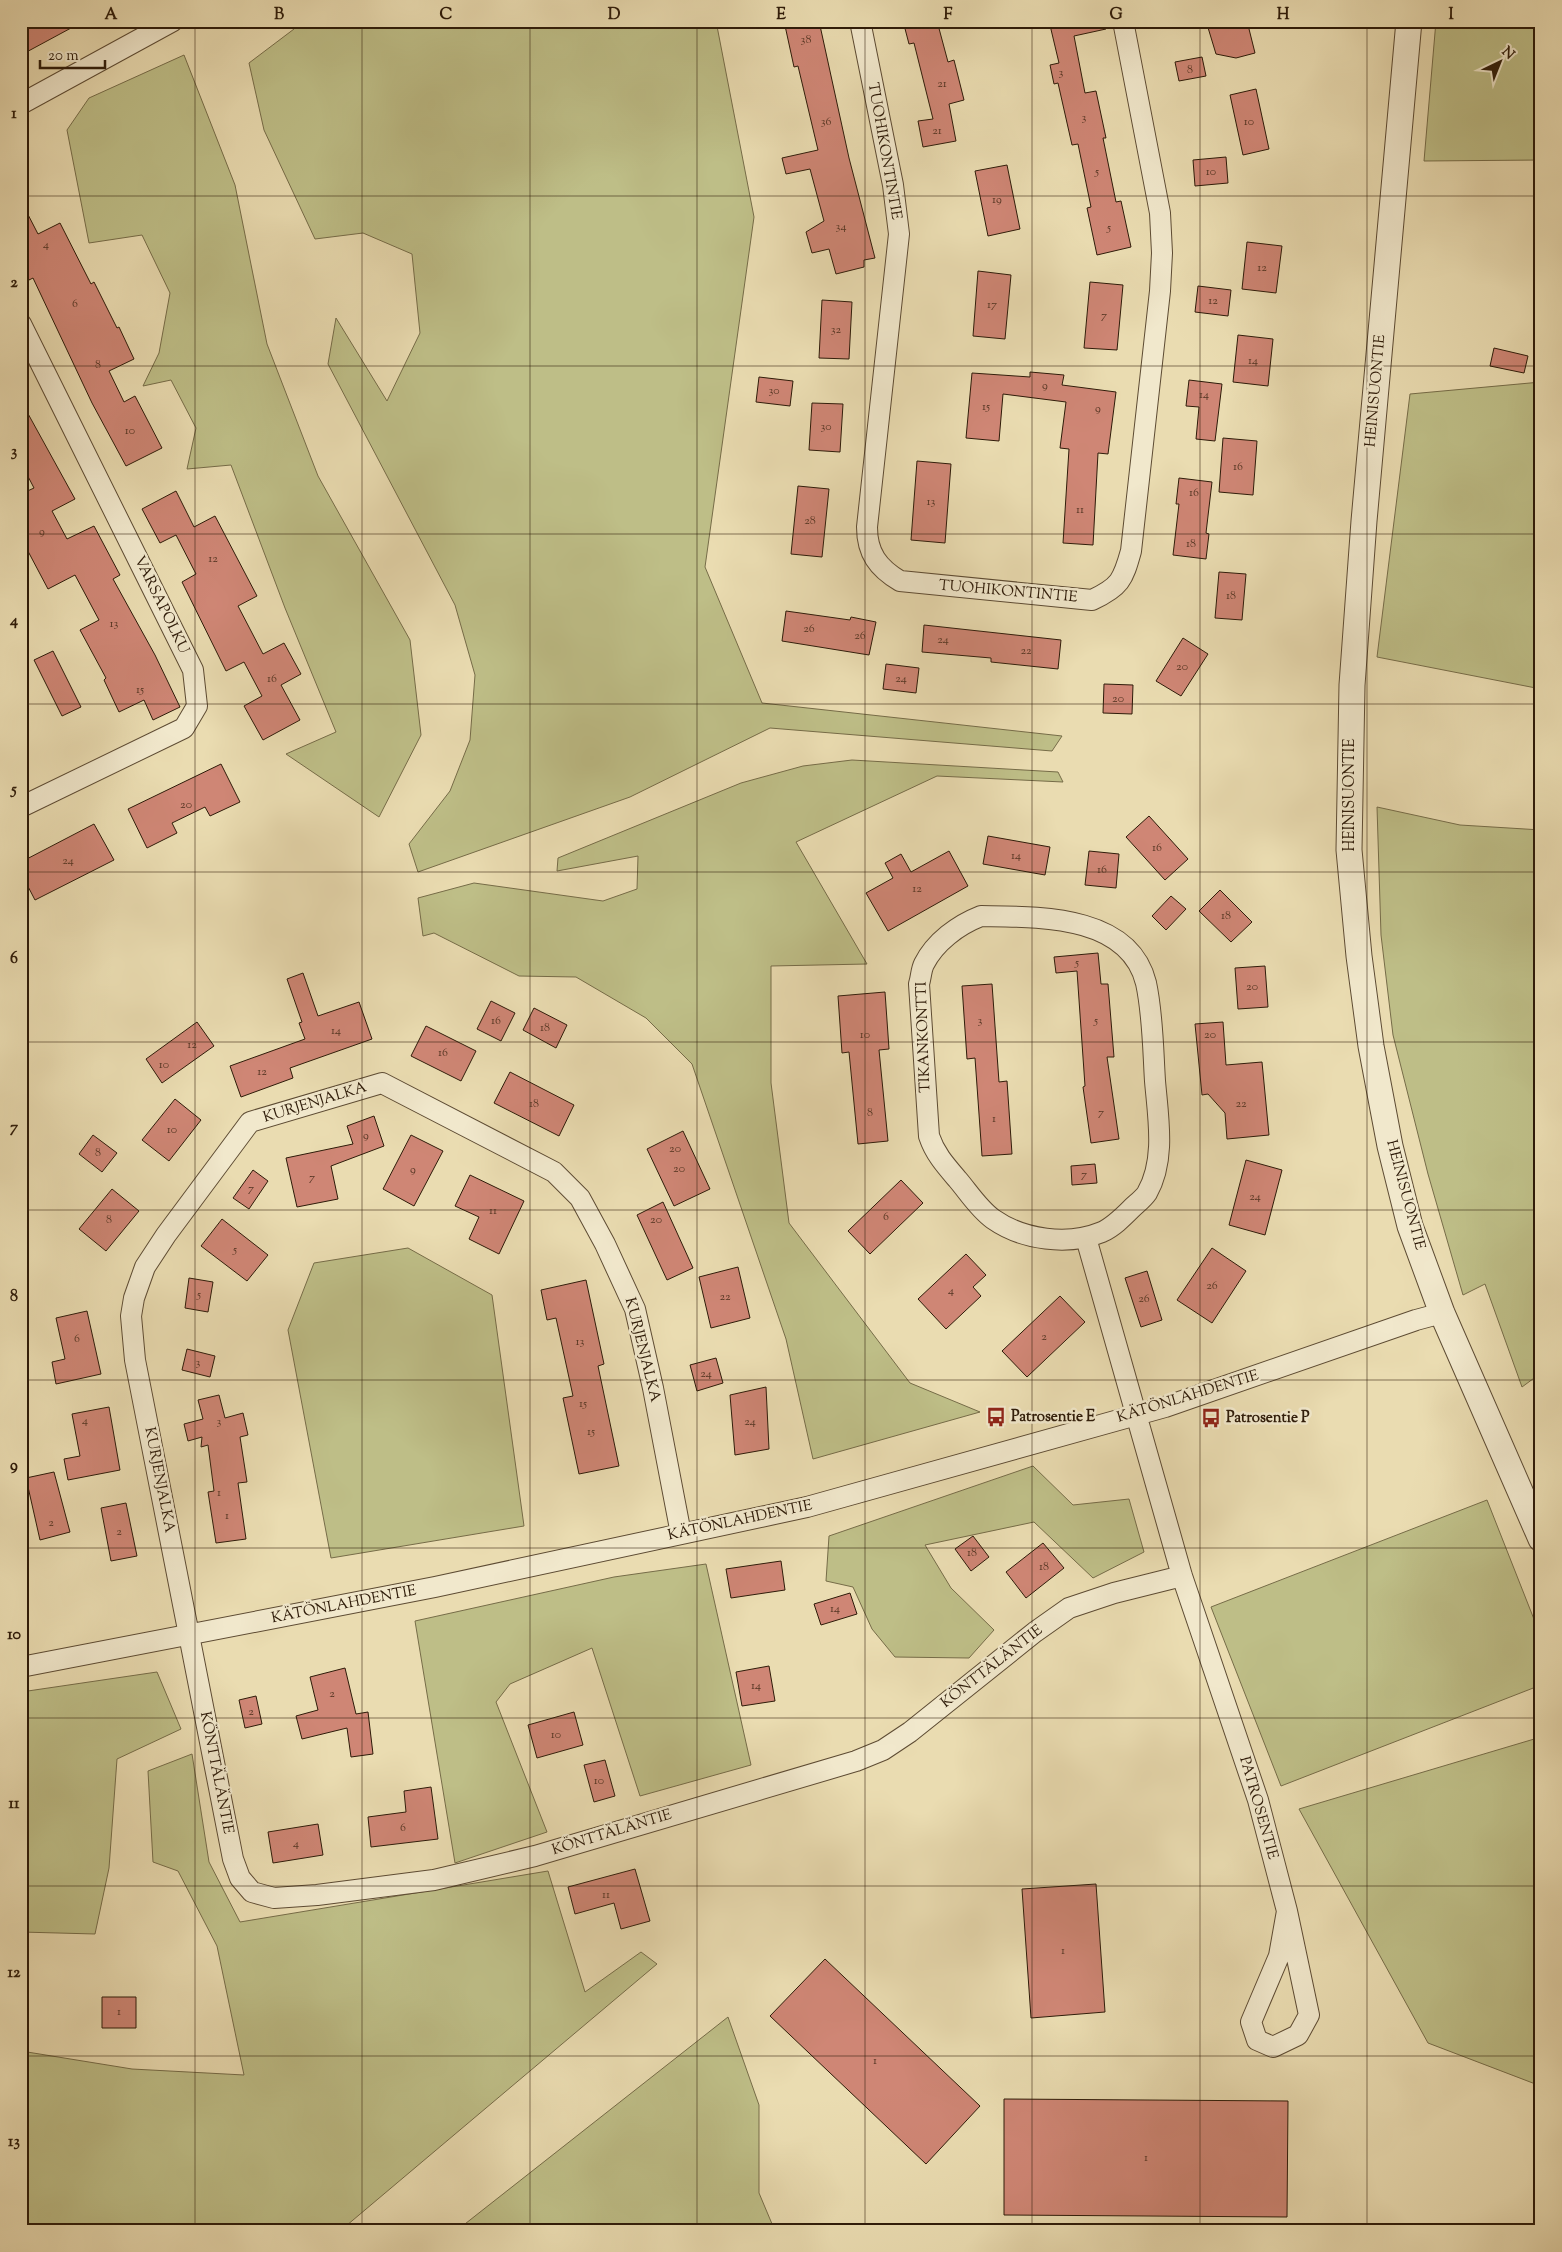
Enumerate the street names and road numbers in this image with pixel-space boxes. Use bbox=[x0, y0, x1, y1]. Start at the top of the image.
street label: TUOHIKONTINTIE bbox=[862, 81, 906, 221]
street label: HEINISUONTIE bbox=[1361, 334, 1391, 448]
street label: VARSAPOLKU bbox=[128, 553, 194, 657]
street label: TUOHIKONTINTIE bbox=[938, 575, 1078, 609]
street label: HEINISUONTIE bbox=[1340, 739, 1361, 851]
street label: TIKANKONTTI bbox=[912, 981, 936, 1093]
street label: KURJENJALKA bbox=[261, 1077, 369, 1129]
street label: HEINISUONTIE bbox=[1380, 1138, 1430, 1252]
street label: KURJENJALKA bbox=[619, 1295, 665, 1405]
street label: KÄTÖNLAHDENTIE bbox=[1114, 1364, 1262, 1429]
street label: KURJENJALKA bbox=[138, 1425, 180, 1535]
street label: KÄTÖNLAHDENTIE bbox=[666, 1494, 814, 1547]
street label: KÄTÖNLAHDENTIE bbox=[269, 1580, 418, 1629]
street label: KÖNTTÄLÄNTIE bbox=[936, 1620, 1047, 1714]
street label: KÖNTTÄLÄNTIE bbox=[194, 1710, 239, 1836]
street label: PATROSENTIE bbox=[1233, 1754, 1283, 1862]
street label: KÖNTTÄLÄNTIE bbox=[549, 1804, 675, 1861]

